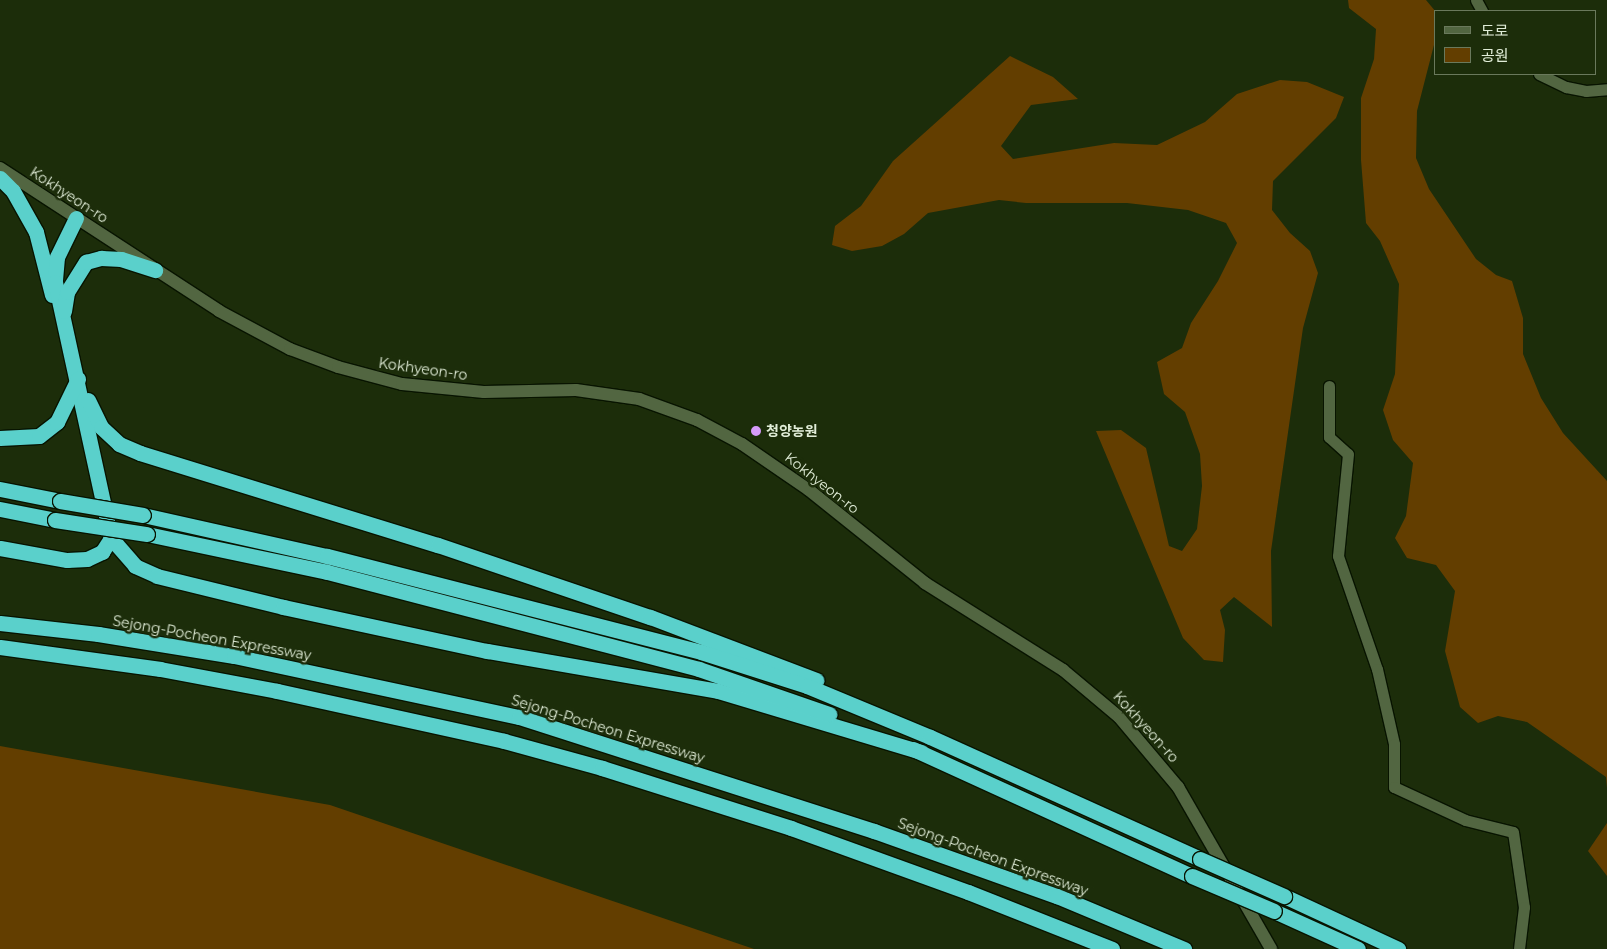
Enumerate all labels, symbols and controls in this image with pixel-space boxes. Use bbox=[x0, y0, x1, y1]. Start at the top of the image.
legend bbox=[1434, 10, 1597, 75]
text: 도로 bbox=[1481, 21, 1509, 40]
text: 공원 bbox=[1481, 46, 1509, 65]
street label: Kokhyeon-ro bbox=[27, 164, 111, 226]
street label: Kokhyeon-ro bbox=[377, 354, 469, 384]
place label: 청양농원 bbox=[766, 423, 818, 439]
marker: 청양농원 bbox=[750, 425, 762, 437]
street label: Kokhyeon-ro bbox=[782, 449, 862, 517]
street label: Sejong-Pocheon Expressway bbox=[111, 612, 313, 664]
street label: Kokhyeon-ro bbox=[1110, 688, 1182, 766]
street label: Sejong-Pocheon Expressway bbox=[509, 692, 707, 766]
street label: Sejong-Pocheon Expressway bbox=[896, 815, 1090, 899]

